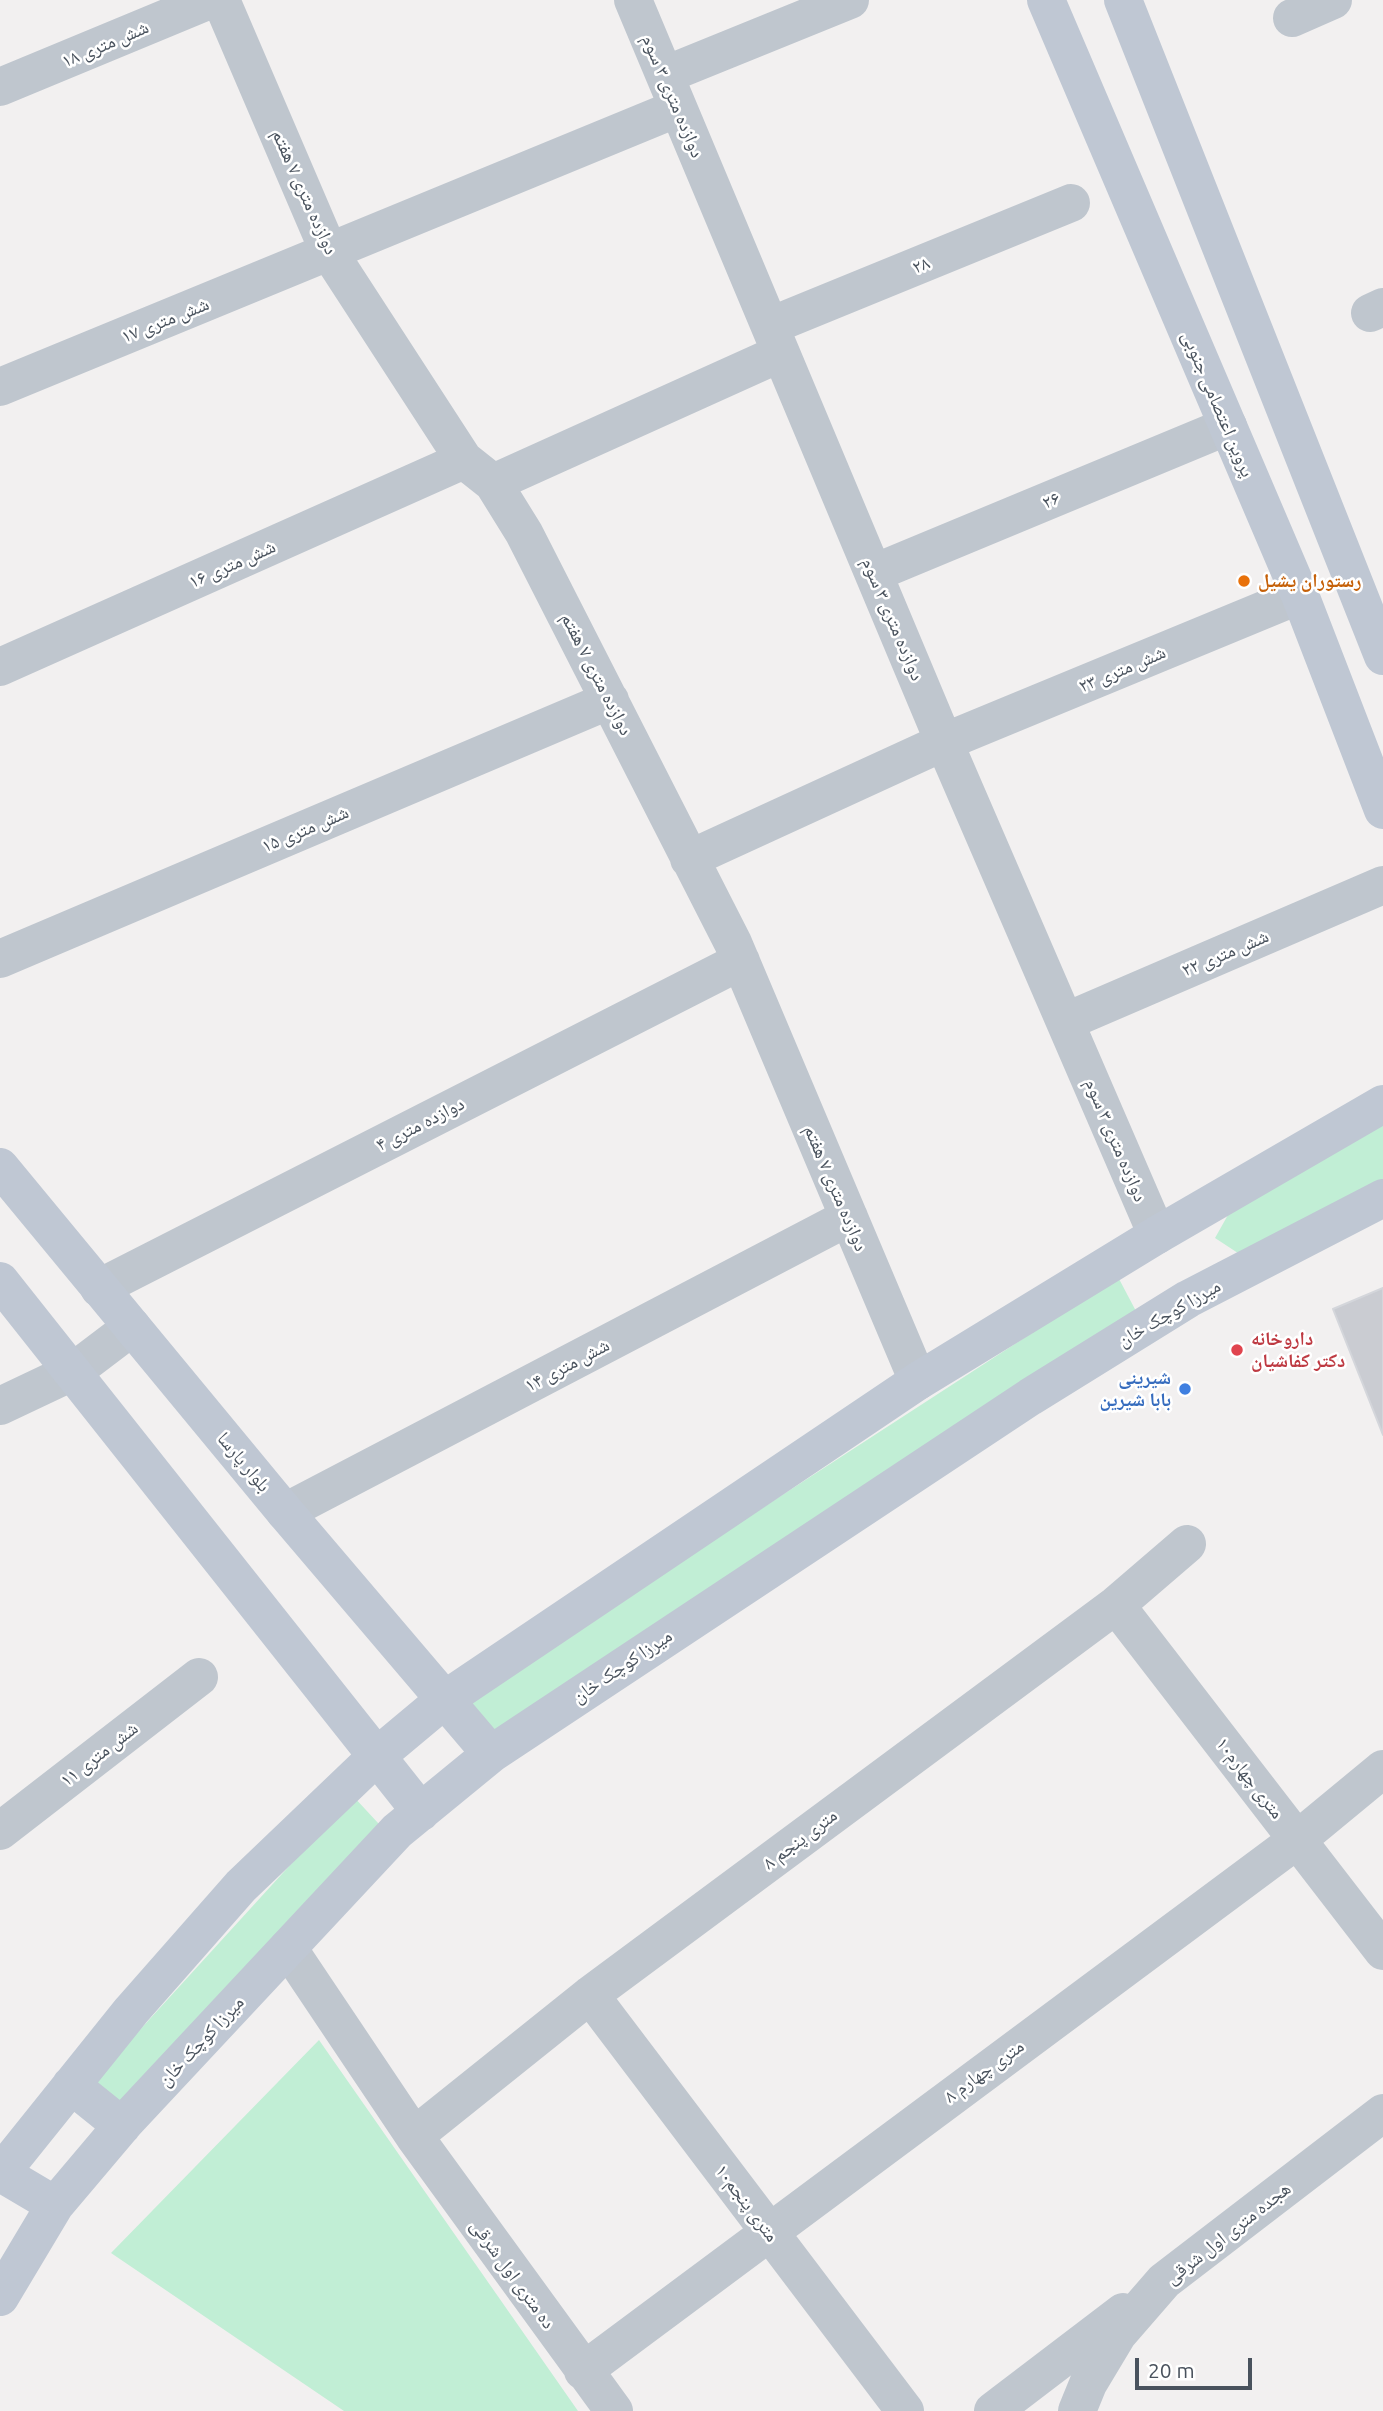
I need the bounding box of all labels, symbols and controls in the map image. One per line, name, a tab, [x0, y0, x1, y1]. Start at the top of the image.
street label: شش متری ۱۸	[58, 15, 152, 73]
street label: دوازده متری ۳ سوم	[637, 31, 709, 161]
street label: دوازده متری ۷ هفتم	[267, 126, 343, 258]
street label: ۲۸	[909, 251, 933, 279]
street label: شش متری ۱۷	[118, 292, 212, 348]
street label: پروین اعتصامی جنوبی	[1177, 328, 1259, 480]
street label: ۲۶	[1039, 486, 1063, 514]
street label: شش متری ۱۶	[185, 535, 279, 593]
street label: دوازده متری ۳ سوم	[857, 554, 929, 684]
place label: رستوران یشیل	[1258, 570, 1361, 592]
marker: رستوران یشیل	[1236, 573, 1252, 589]
street label: دوازده متری ۷ هفتم	[556, 609, 638, 739]
street label: شش متری ۲۳	[1075, 640, 1169, 698]
street label: شش متری ۱۵	[258, 800, 352, 858]
street label: شش متری ۲۲	[1178, 924, 1272, 982]
street label: دوازده متری ۳ سوم	[1080, 1075, 1152, 1205]
street label: دوازده متری ۴	[372, 1092, 468, 1156]
street label: دوازده متری ۷ هفتم	[799, 1122, 873, 1254]
street label: میرزا کوچک خان	[1113, 1274, 1225, 1352]
place label: داروخانه دکتر کفاشیان	[1251, 1328, 1345, 1372]
street label: شش متری ۱۴	[521, 1333, 613, 1397]
marker: داروخانه دکتر کفاشیان	[1229, 1342, 1245, 1358]
place label: شیرینی بابا شیرین	[1100, 1367, 1171, 1411]
marker: شیرینی بابا شیرین	[1177, 1381, 1193, 1397]
street label: بلوار پارسا	[212, 1427, 276, 1497]
street label: میرزا کوچک خان	[568, 1624, 676, 1708]
street label: شش متری ۱۱	[56, 1717, 142, 1791]
street label: ۱۰متری چهارم	[1211, 1733, 1289, 1823]
street label: ۸ متری پنجم	[758, 1804, 842, 1874]
street label: میرزا کوچک خان	[153, 1991, 249, 2091]
street label: ۸ متری چهارم	[940, 2034, 1028, 2108]
street label: ۱۰متری پنجم	[710, 2160, 784, 2246]
street label: هجده متری اول شرقی	[1161, 2177, 1295, 2289]
street label: ده متری اول شرقی	[466, 2215, 560, 2333]
scale bar	[1138, 2344, 1255, 2388]
text: 20 m	[1148, 2358, 1195, 2382]

